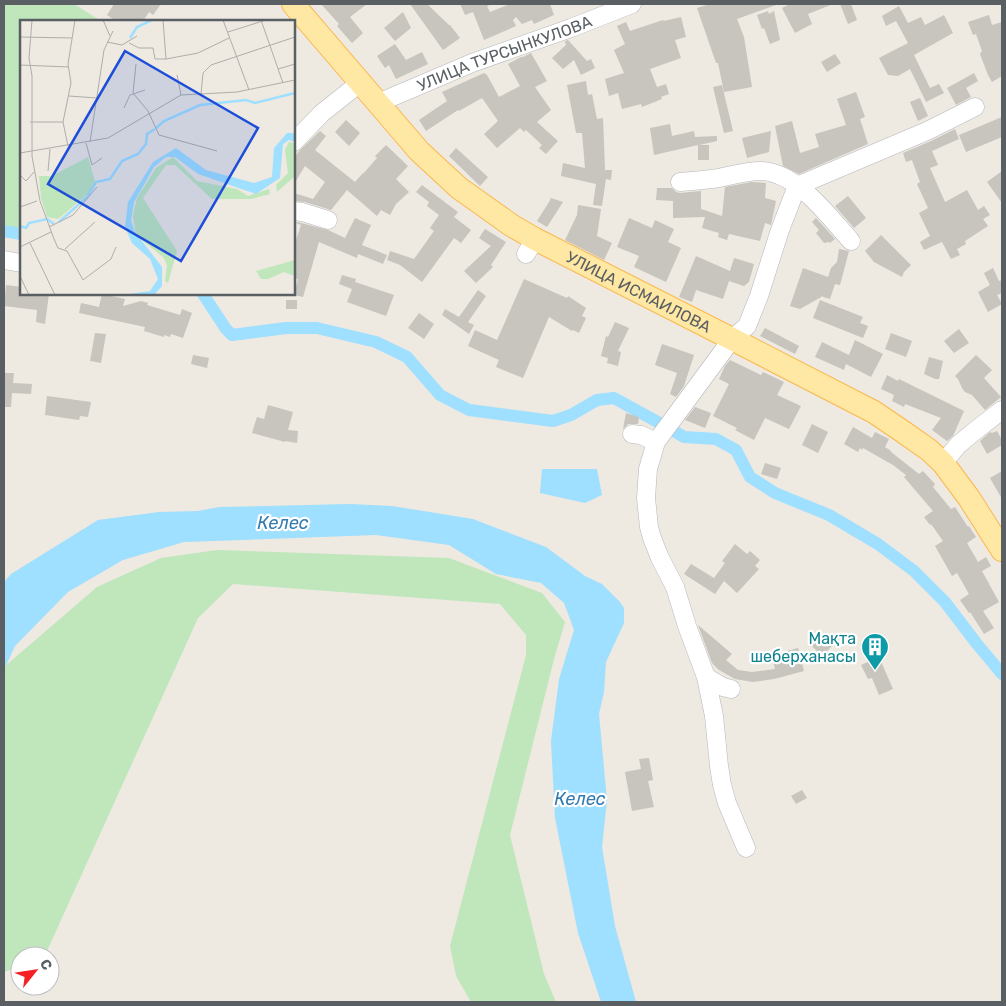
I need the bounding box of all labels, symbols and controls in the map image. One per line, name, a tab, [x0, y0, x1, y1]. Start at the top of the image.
street label: УЛИЦА ТУРСЫНКУЛОВА	[414, 12, 595, 95]
inset map	[20, 20, 295, 295]
street label: УЛИЦА ИСМАИЛОВА	[563, 247, 714, 337]
water label: Келес	[257, 512, 309, 534]
place label: Мақта шеберханасы	[750, 629, 856, 666]
building icon: Мақта шеберханасы	[860, 632, 890, 671]
water label: Келес	[554, 788, 606, 810]
north arrow	[10, 946, 60, 996]
text: С	[36, 956, 56, 973]

